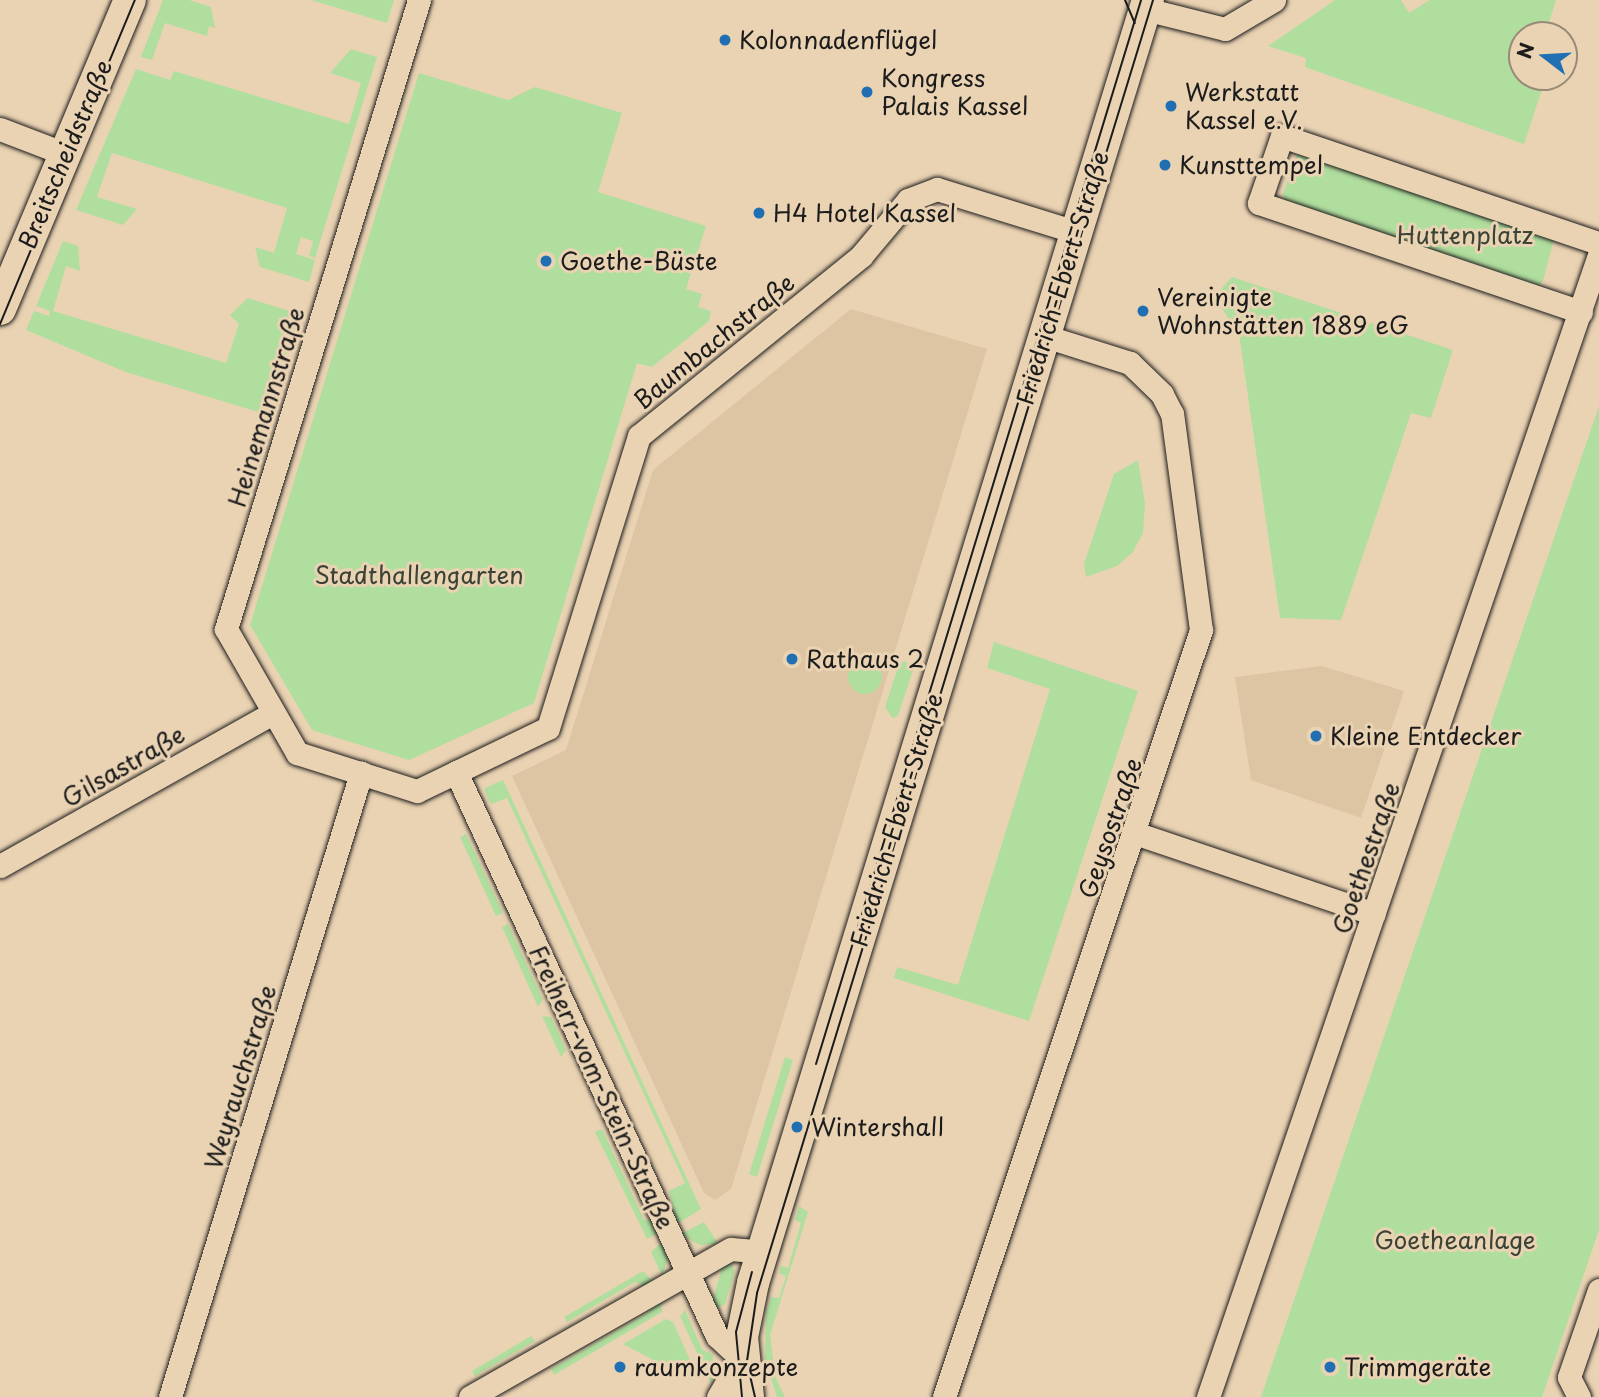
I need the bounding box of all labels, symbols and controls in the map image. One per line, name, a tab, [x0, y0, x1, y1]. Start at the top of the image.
north arrow	[1508, 21, 1578, 91]
place label: Kolonnadenflügel	[739, 26, 937, 54]
marker: Kolonnadenflügel	[717, 32, 733, 48]
text: N	[1509, 39, 1540, 62]
street label: Breitscheidstraße	[12, 55, 118, 253]
place label: Kongress Palais Kassel	[881, 64, 1028, 120]
place label: Werkstatt Kassel e.V.	[1185, 78, 1303, 134]
marker: Kongress Palais Kassel	[859, 84, 875, 100]
marker: Werkstatt Kassel e.V.	[1163, 98, 1179, 114]
street label: Friedrich-Ebert-Straße	[1010, 148, 1114, 408]
place label: Kunsttempel	[1179, 151, 1323, 179]
marker: Kunsttempel	[1157, 157, 1173, 173]
place label: H4 Hotel Kassel	[773, 199, 956, 227]
marker: H4 Hotel Kassel	[751, 205, 767, 221]
park label: Huttenplatz	[1397, 221, 1533, 249]
place label: Goethe-Büste	[560, 247, 717, 275]
marker: Goethe-Büste	[538, 253, 554, 269]
street label: Baumbachstraße	[628, 268, 800, 414]
place label: Vereinigte Wohnstätten 1889 eG	[1157, 283, 1407, 339]
marker: Vereinigte Wohnstätten 1889 eG	[1135, 303, 1151, 319]
street label: Heinemannstraße	[222, 304, 310, 510]
park label: Stadthallengarten	[314, 561, 524, 589]
place label: Rathaus 2	[806, 645, 924, 673]
marker: Rathaus 2	[784, 651, 800, 667]
street label: Friedrich-Ebert-Straße	[844, 690, 948, 950]
street label: Gilsastraße	[57, 719, 189, 813]
place label: Kleine Entdecker	[1330, 722, 1523, 750]
marker: Kleine Entdecker	[1308, 728, 1324, 744]
street label: Geysostraße	[1073, 754, 1147, 902]
street label: Goethestraße	[1327, 778, 1405, 938]
street label: Freiherr-vom-Stein-Straße	[523, 941, 681, 1233]
street label: Weyrauchstraße	[198, 982, 282, 1172]
place label: Wintershall	[811, 1113, 944, 1141]
marker: Wintershall	[789, 1119, 805, 1135]
park label: Goetheanlage	[1374, 1226, 1536, 1254]
place label: raumkonzepte	[634, 1353, 798, 1381]
place label: Trimmgeräte	[1344, 1353, 1491, 1381]
marker: raumkonzepte	[612, 1359, 628, 1375]
marker: Trimmgeräte	[1322, 1359, 1338, 1375]

